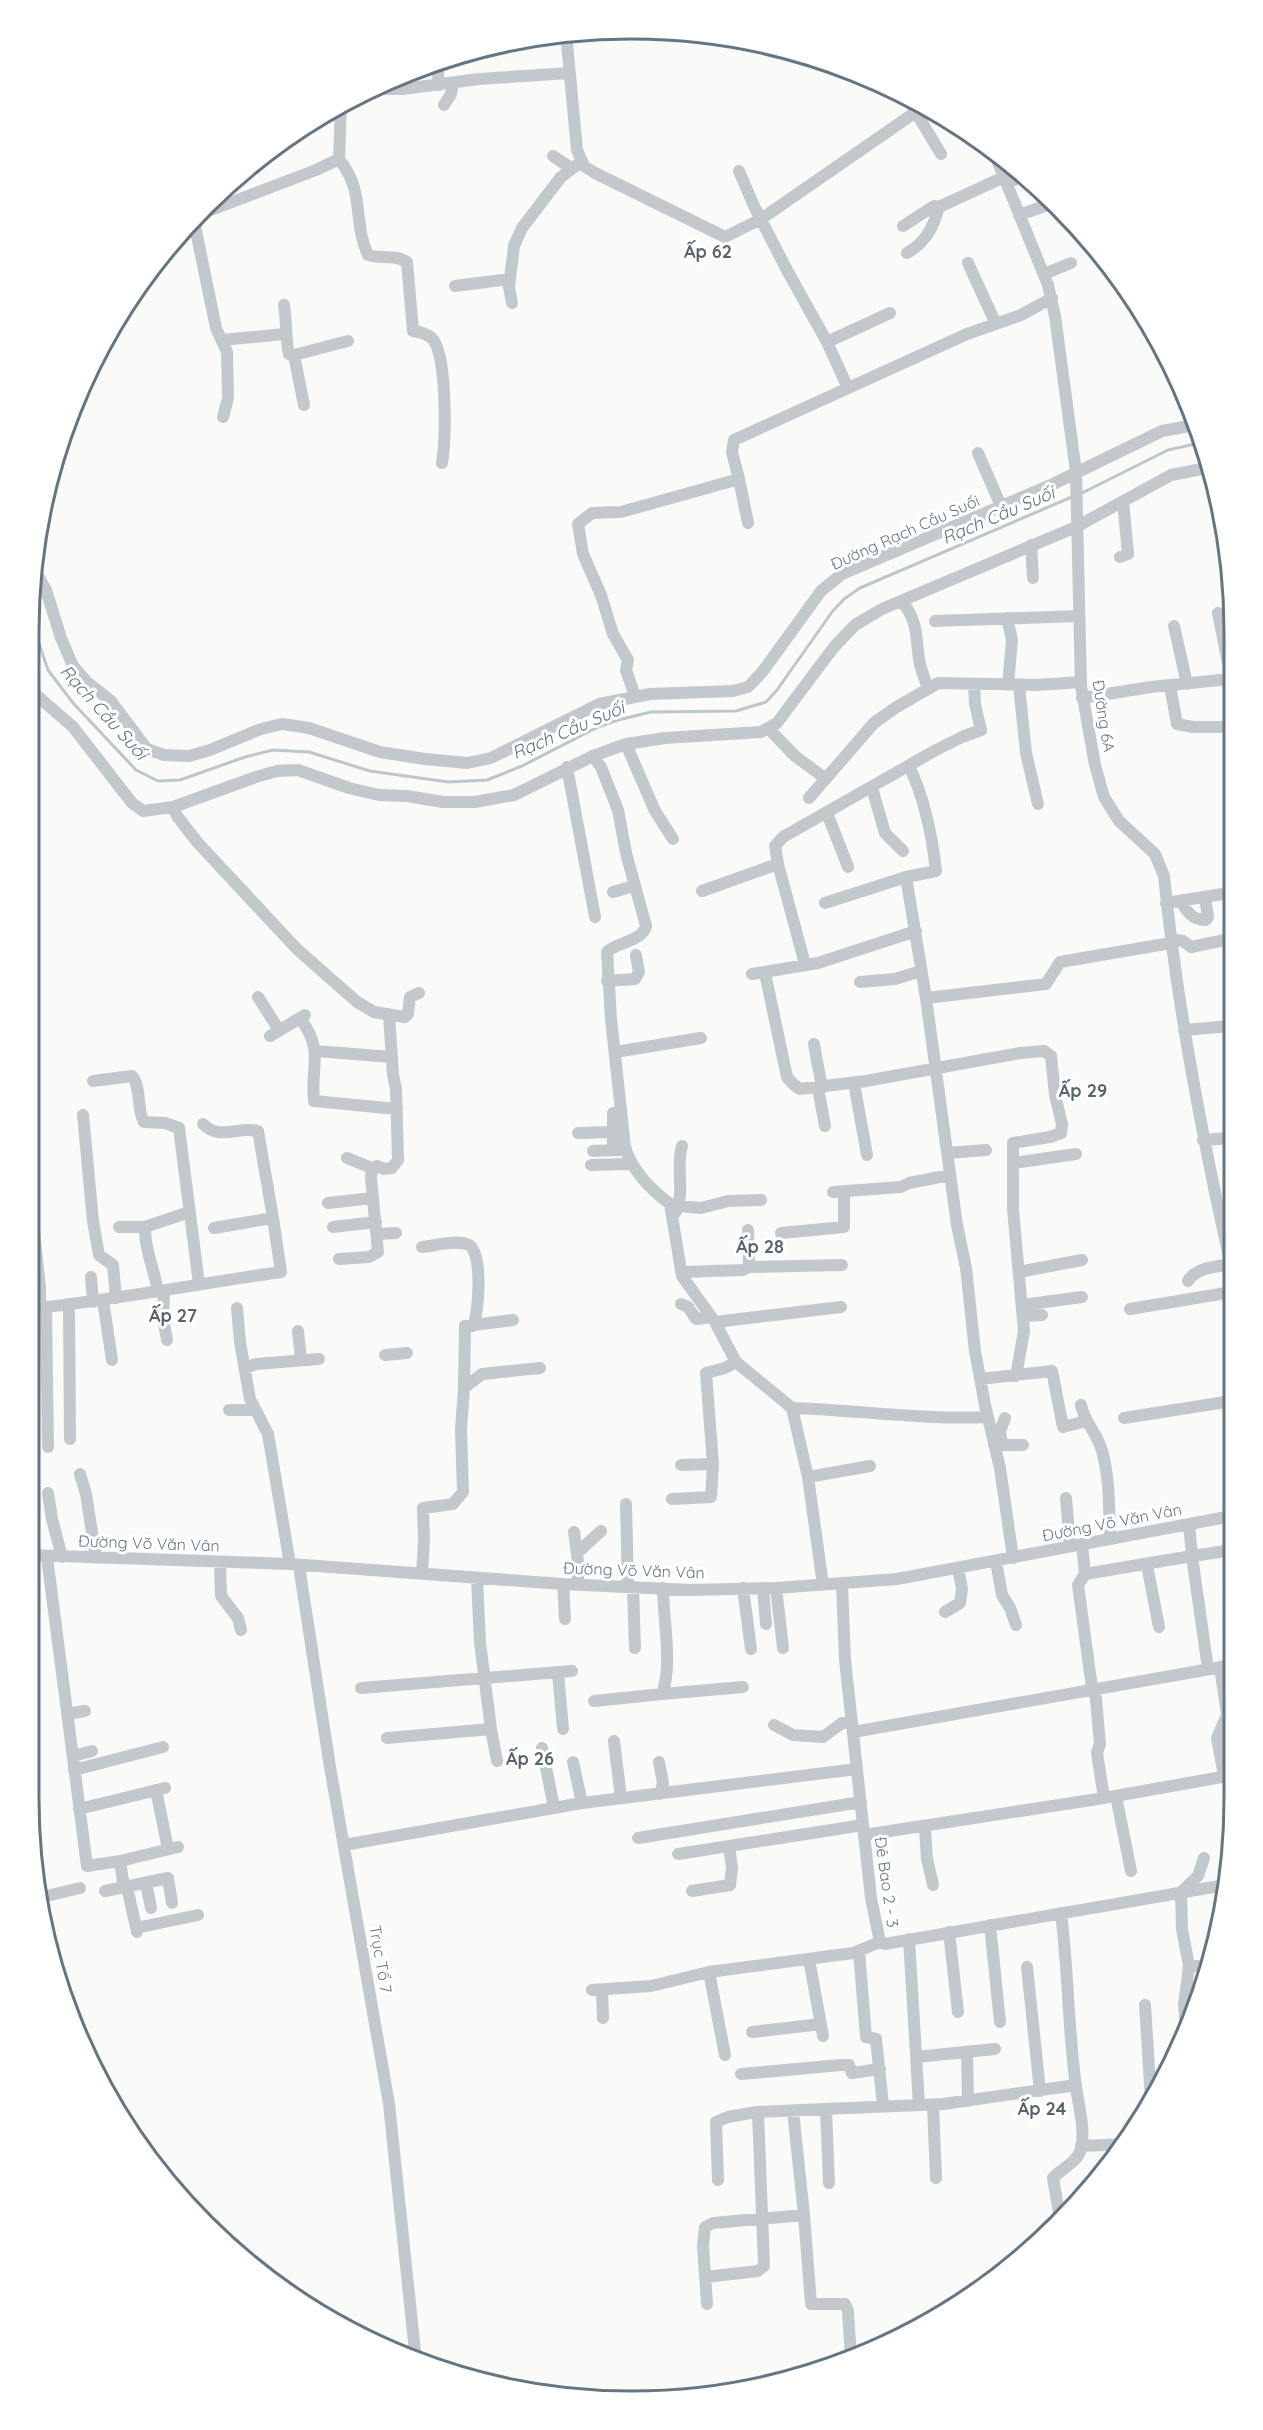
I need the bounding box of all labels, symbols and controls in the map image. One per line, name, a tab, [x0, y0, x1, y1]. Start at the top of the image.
district label: Ấp 62	[684, 239, 732, 263]
water label: Rạch Cầu Suối	[938, 480, 1060, 549]
street label: Đường Rạch Cầu Suối	[828, 490, 982, 574]
water label: Rạch Cầu Suối	[55, 660, 154, 766]
street label: Đường 6A	[1088, 678, 1120, 754]
water label: Rạch Cầu Suối	[508, 695, 630, 764]
district label: Ấp 29	[1059, 1078, 1107, 1102]
district label: Ấp 28	[736, 1234, 784, 1258]
district label: Ấp 27	[149, 1303, 197, 1327]
street label: Đường Võ Văn Vân	[1041, 1499, 1183, 1545]
street label: Đường Võ Văn Vân	[78, 1531, 220, 1555]
street label: Đường Võ Văn Vân	[563, 1558, 705, 1582]
district label: Ấp 26	[506, 1746, 554, 1770]
street label: Đê Bao 2 - 3	[871, 1835, 903, 1929]
street label: Trục Tổ 7	[365, 1924, 397, 1994]
district label: Ấp 24	[1018, 2096, 1067, 2120]

